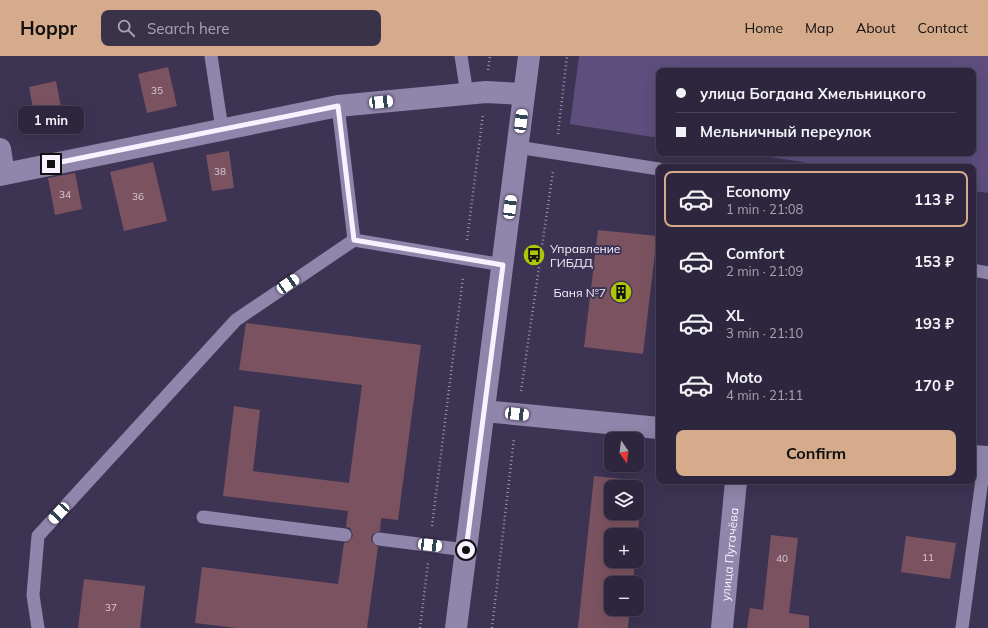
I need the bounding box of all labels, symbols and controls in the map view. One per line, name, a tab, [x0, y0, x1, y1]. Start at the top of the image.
search box	[101, 10, 381, 46]
text: Hoppr	[20, 16, 77, 40]
icon: search	[115, 17, 137, 39]
text: Search here	[147, 19, 229, 38]
text: Home	[744, 19, 783, 37]
text: Map	[805, 19, 834, 37]
text: About	[856, 19, 896, 37]
text: Contact	[918, 19, 968, 37]
house number: 35	[151, 84, 163, 97]
text: улица Богдана Хмельницкого	[700, 84, 926, 103]
car	[368, 95, 394, 109]
callout: 1 min	[18, 106, 84, 134]
car	[514, 108, 528, 134]
text: 1 min	[34, 112, 68, 128]
text: Мельничный переулок	[700, 122, 871, 141]
route end	[42, 155, 60, 173]
house number: 38	[214, 165, 226, 178]
icon: car	[678, 181, 714, 217]
text: Economy	[726, 182, 791, 201]
house number: 34	[59, 188, 71, 201]
house number: 36	[132, 190, 144, 203]
text: 113 ₽	[914, 190, 954, 209]
car	[503, 194, 517, 220]
text: 1 min · 21:08	[726, 201, 803, 217]
place label: Управление ГИБДД	[549, 241, 621, 270]
bus stop icon: Управление ГИБДД	[521, 242, 547, 268]
icon: car	[678, 243, 714, 279]
text: Comfort	[726, 244, 784, 263]
text: 153 ₽	[914, 252, 954, 271]
text: 2 min · 21:09	[726, 263, 803, 279]
car	[275, 272, 301, 296]
building icon: Баня №7	[608, 279, 634, 305]
place label: Баня №7	[553, 285, 606, 300]
icon: car	[678, 305, 714, 341]
text: XL	[726, 306, 744, 325]
text: 193 ₽	[914, 314, 954, 333]
text: 3 min · 21:10	[726, 325, 803, 341]
icon: car	[678, 367, 714, 403]
text: Moto	[726, 368, 762, 387]
text: 170 ₽	[914, 376, 954, 395]
text: 4 min · 21:11	[726, 387, 803, 403]
car	[504, 407, 530, 421]
button: Confirm	[676, 430, 956, 476]
north arrow	[604, 432, 644, 472]
map controls	[604, 432, 644, 616]
button: layers	[604, 480, 644, 520]
car	[46, 500, 72, 526]
street label: улица Пугачёва	[717, 507, 741, 602]
button: +	[604, 528, 644, 568]
car	[417, 538, 443, 552]
route start	[457, 541, 475, 559]
house number: 11	[922, 551, 934, 564]
house number: 40	[776, 552, 788, 565]
button: −	[604, 576, 644, 616]
house number: 37	[105, 601, 117, 614]

